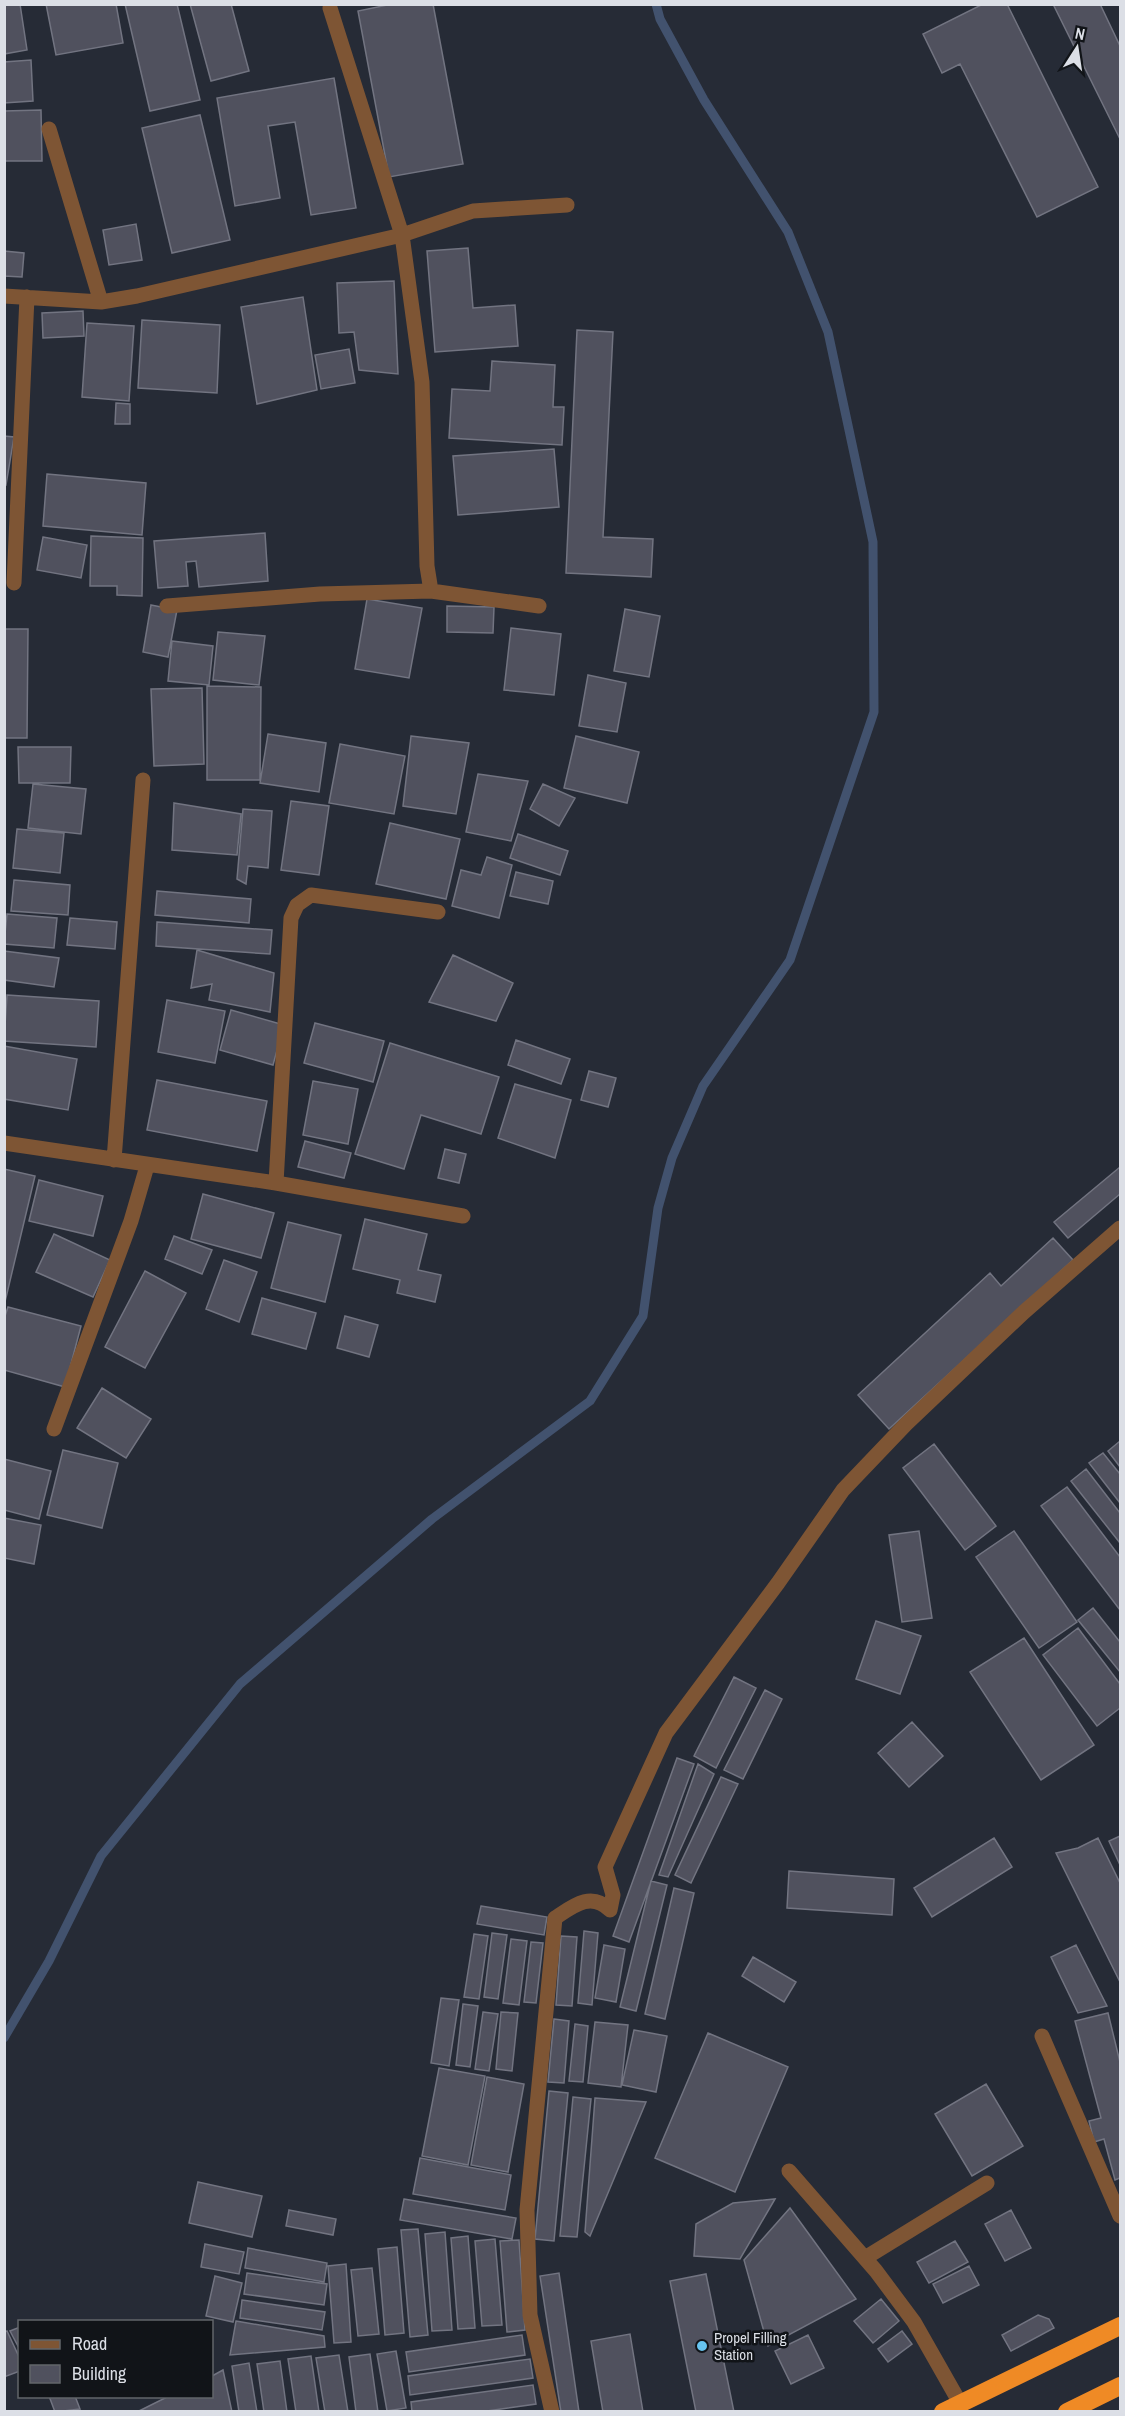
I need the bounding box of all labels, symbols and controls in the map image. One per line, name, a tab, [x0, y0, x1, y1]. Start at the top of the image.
north arrow	[1047, 18, 1107, 78]
text: N	[1073, 22, 1087, 45]
legend	[18, 2320, 213, 2398]
place label: Propel Filling Station	[714, 2327, 787, 2365]
text: Road	[72, 2331, 107, 2356]
marker: Propel Filling Station	[695, 2339, 709, 2353]
text: Building	[72, 2361, 127, 2386]

